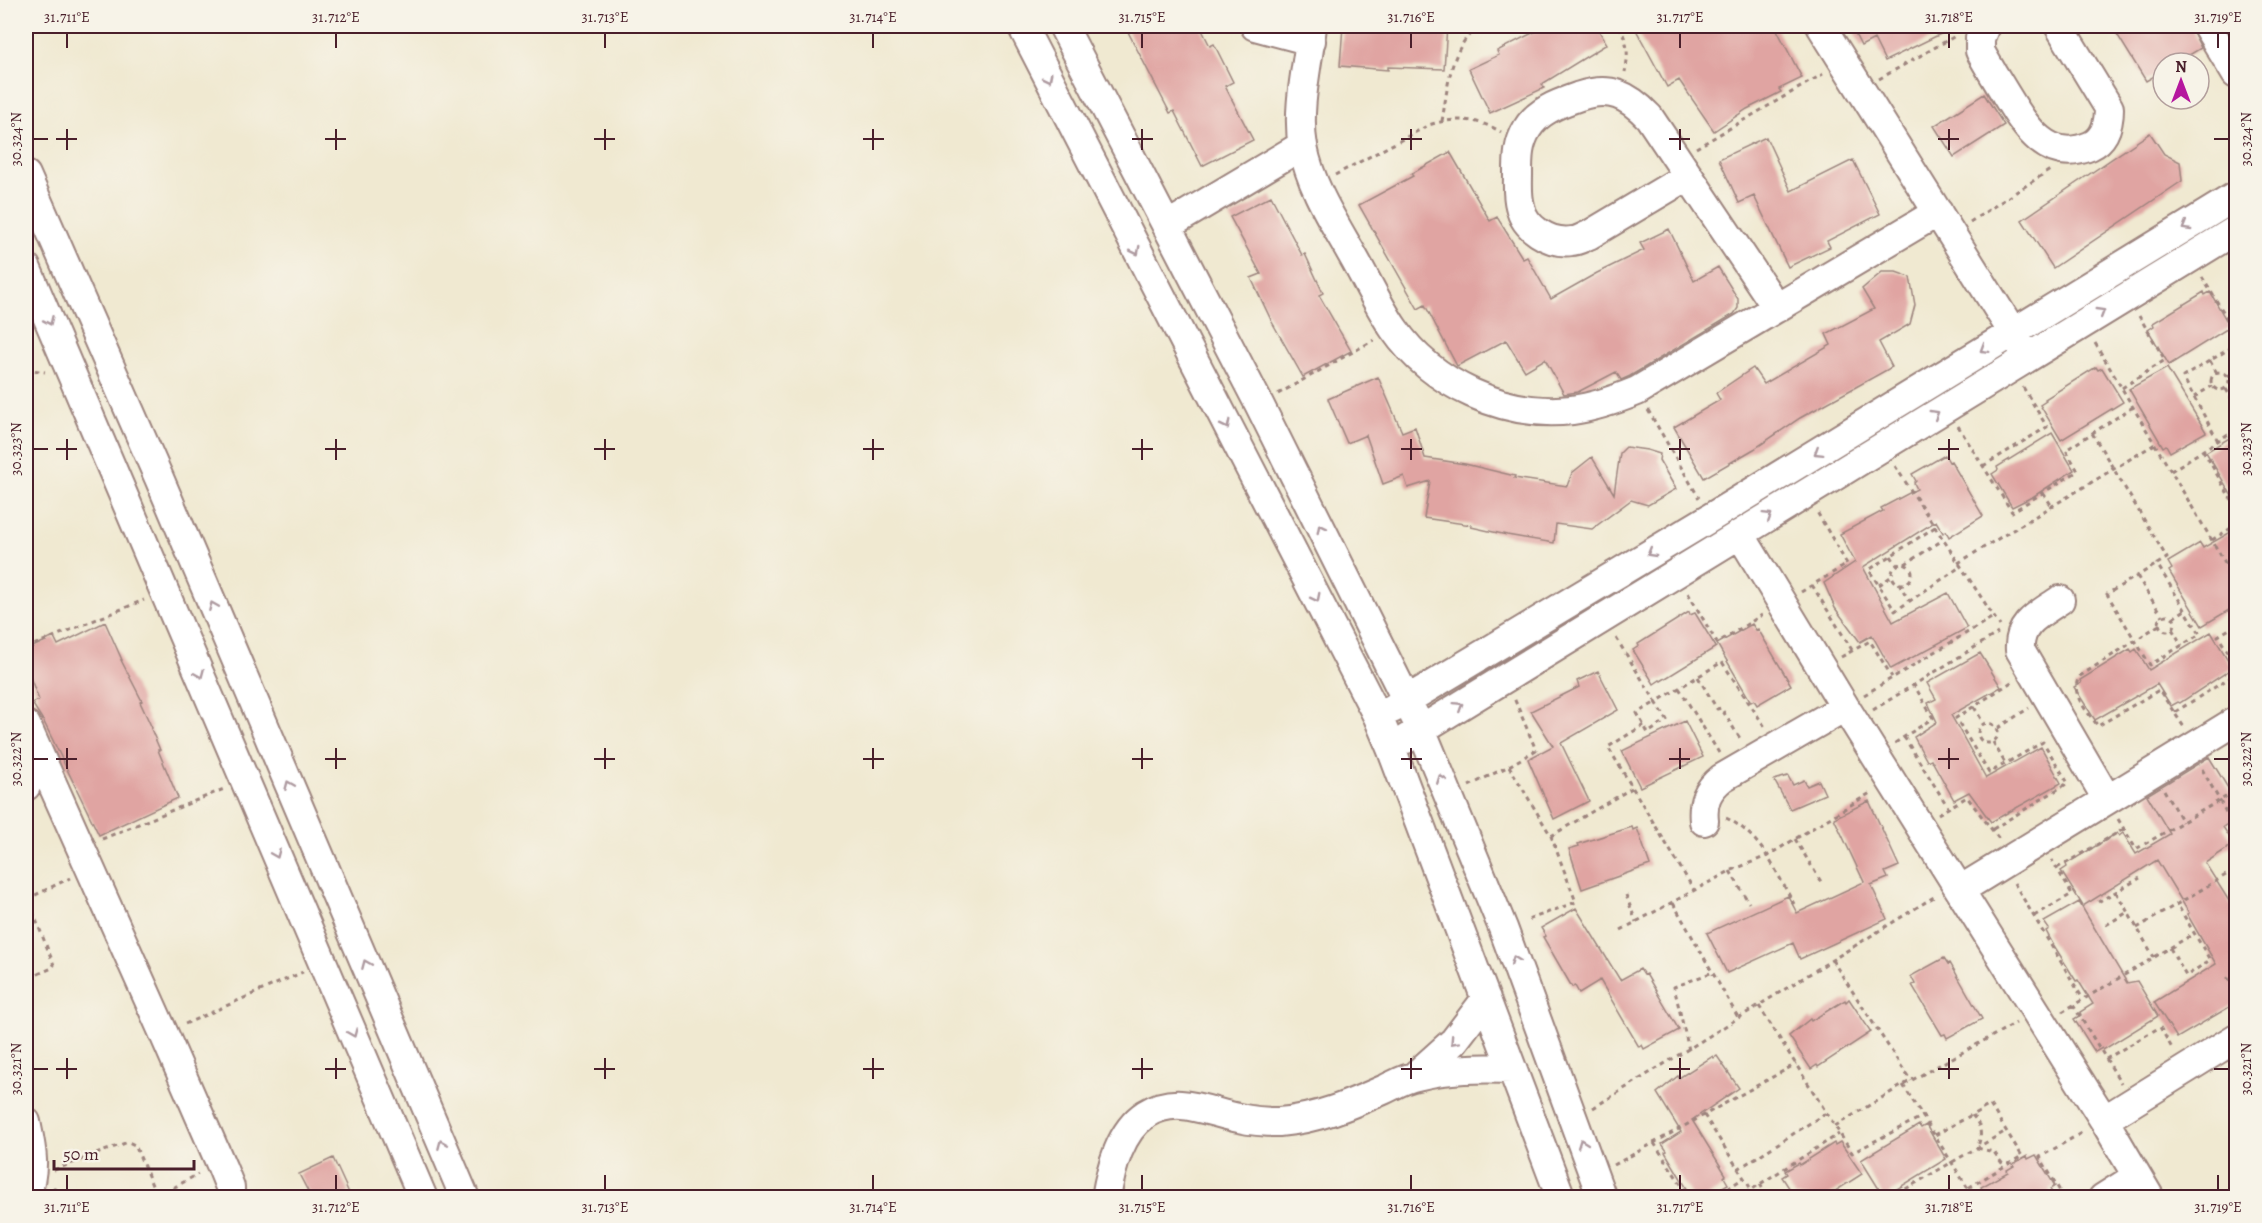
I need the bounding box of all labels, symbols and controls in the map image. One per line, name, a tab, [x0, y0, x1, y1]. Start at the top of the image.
text: 31.711°E	[44, 7, 90, 27]
text: 31.712°E	[312, 7, 360, 27]
text: 31.713°E	[581, 7, 629, 27]
text: 31.714°E	[849, 7, 897, 27]
text: 31.715°E	[1118, 7, 1166, 27]
text: 31.716°E	[1387, 7, 1435, 27]
text: 31.717°E	[1656, 7, 1704, 27]
text: 31.718°E	[1925, 7, 1973, 27]
text: 31.719°E	[2194, 7, 2242, 27]
north arrow	[2151, 51, 2211, 111]
text: N	[2175, 56, 2187, 78]
one-way arrow	[1041, 71, 1052, 82]
text: 30.324°N	[6, 112, 26, 166]
text: 30.324°N	[2236, 112, 2256, 166]
one-way arrow	[2182, 219, 2192, 231]
one-way arrow	[1129, 245, 1141, 256]
one-way arrow	[2095, 308, 2105, 320]
one-way arrow	[42, 315, 54, 326]
one-way arrow	[1980, 342, 1990, 354]
one-way arrow	[1929, 410, 1939, 422]
one-way arrow	[1219, 418, 1230, 429]
text: 30.323°N	[6, 422, 26, 476]
text: 30.323°N	[2236, 422, 2256, 476]
one-way arrow	[1814, 444, 1824, 456]
one-way arrow	[1762, 512, 1772, 524]
one-way arrow	[1316, 523, 1328, 534]
one-way arrow	[1647, 546, 1657, 558]
one-way arrow	[1309, 591, 1320, 602]
one-way arrow	[208, 601, 220, 612]
one-way arrow	[193, 668, 205, 679]
one-way arrow	[1453, 701, 1463, 713]
text: 30.322°N	[6, 731, 26, 786]
text: 30.322°N	[2236, 731, 2256, 786]
one-way arrow	[1436, 774, 1448, 785]
one-way arrow	[284, 780, 296, 791]
one-way arrow	[269, 847, 281, 858]
one-way arrow	[1509, 955, 1522, 966]
one-way arrow	[361, 960, 373, 971]
one-way arrow	[346, 1026, 358, 1037]
one-way arrow	[1450, 1034, 1461, 1044]
text: 30.321°N	[6, 1042, 26, 1095]
text: 30.321°N	[2236, 1042, 2256, 1095]
scale bar	[54, 1133, 194, 1171]
one-way arrow	[1577, 1138, 1589, 1149]
one-way arrow	[438, 1139, 450, 1150]
text: 50 m	[63, 1142, 99, 1166]
text: 31.711°E	[44, 1197, 90, 1217]
text: 31.712°E	[312, 1197, 360, 1217]
text: 31.713°E	[581, 1197, 629, 1217]
text: 31.714°E	[849, 1197, 897, 1217]
text: 31.715°E	[1118, 1197, 1166, 1217]
text: 31.716°E	[1387, 1197, 1435, 1217]
text: 31.717°E	[1656, 1197, 1704, 1217]
text: 31.718°E	[1925, 1197, 1973, 1217]
text: 31.719°E	[2194, 1197, 2242, 1217]

